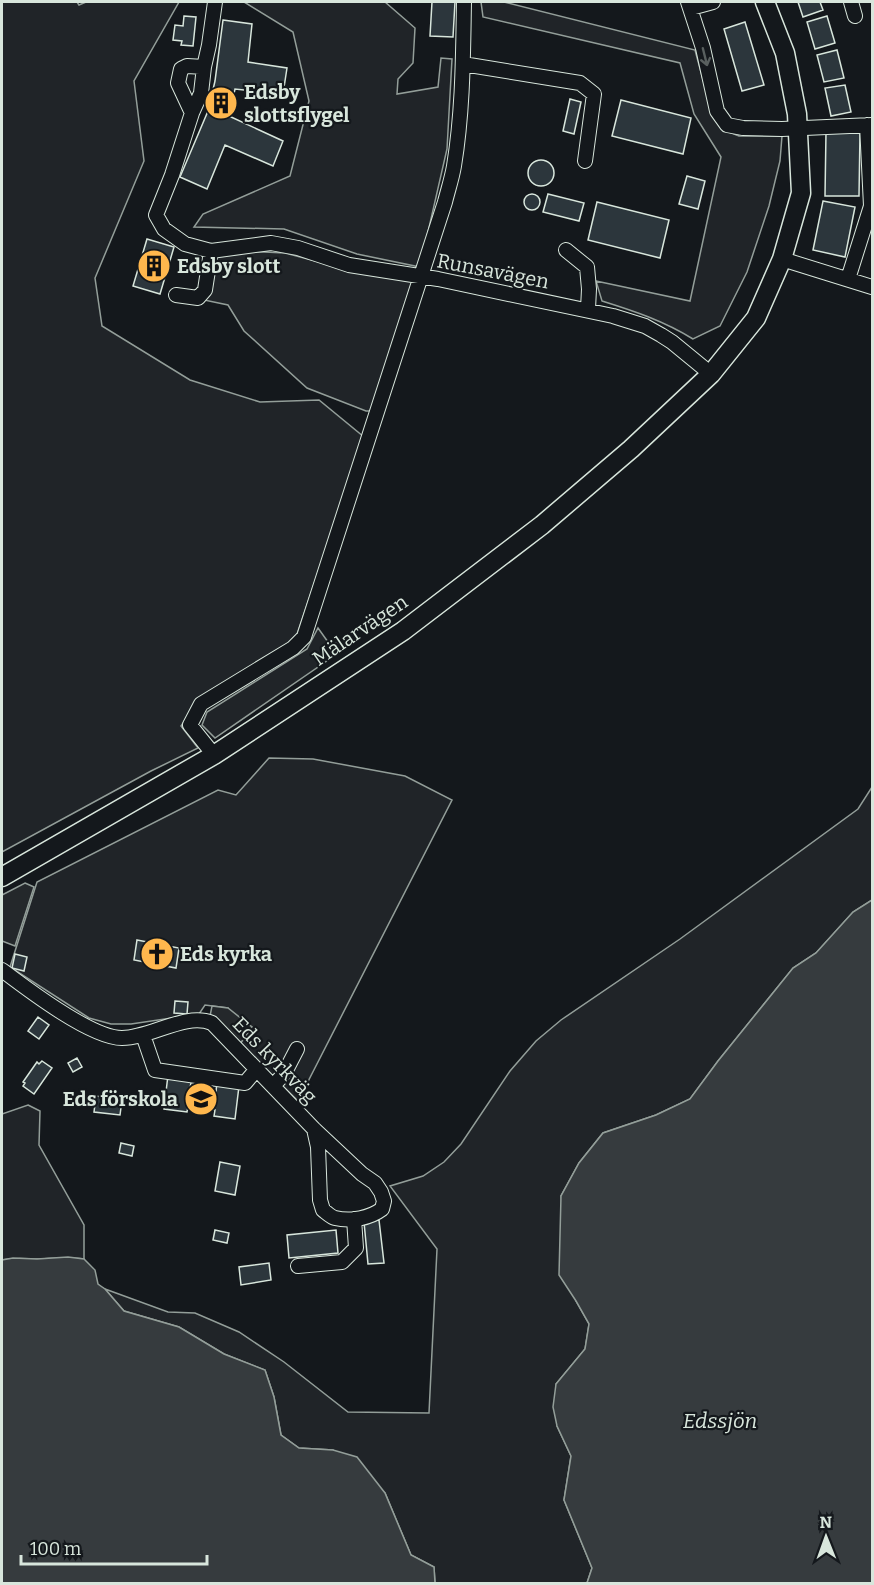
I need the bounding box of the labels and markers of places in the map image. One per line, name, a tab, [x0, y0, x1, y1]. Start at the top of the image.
place label: Edsby slottsflygel	[244, 80, 350, 127]
building icon: Edsby slottsflygel	[203, 85, 239, 121]
building icon: Edsby slott	[136, 248, 172, 284]
place label: Edsby slott	[177, 254, 281, 278]
church icon: Eds kyrka	[139, 936, 175, 972]
place label: Eds kyrka	[180, 942, 272, 966]
school or university icon: Eds förskola	[183, 1081, 219, 1117]
place label: Eds förskola	[63, 1087, 178, 1111]

